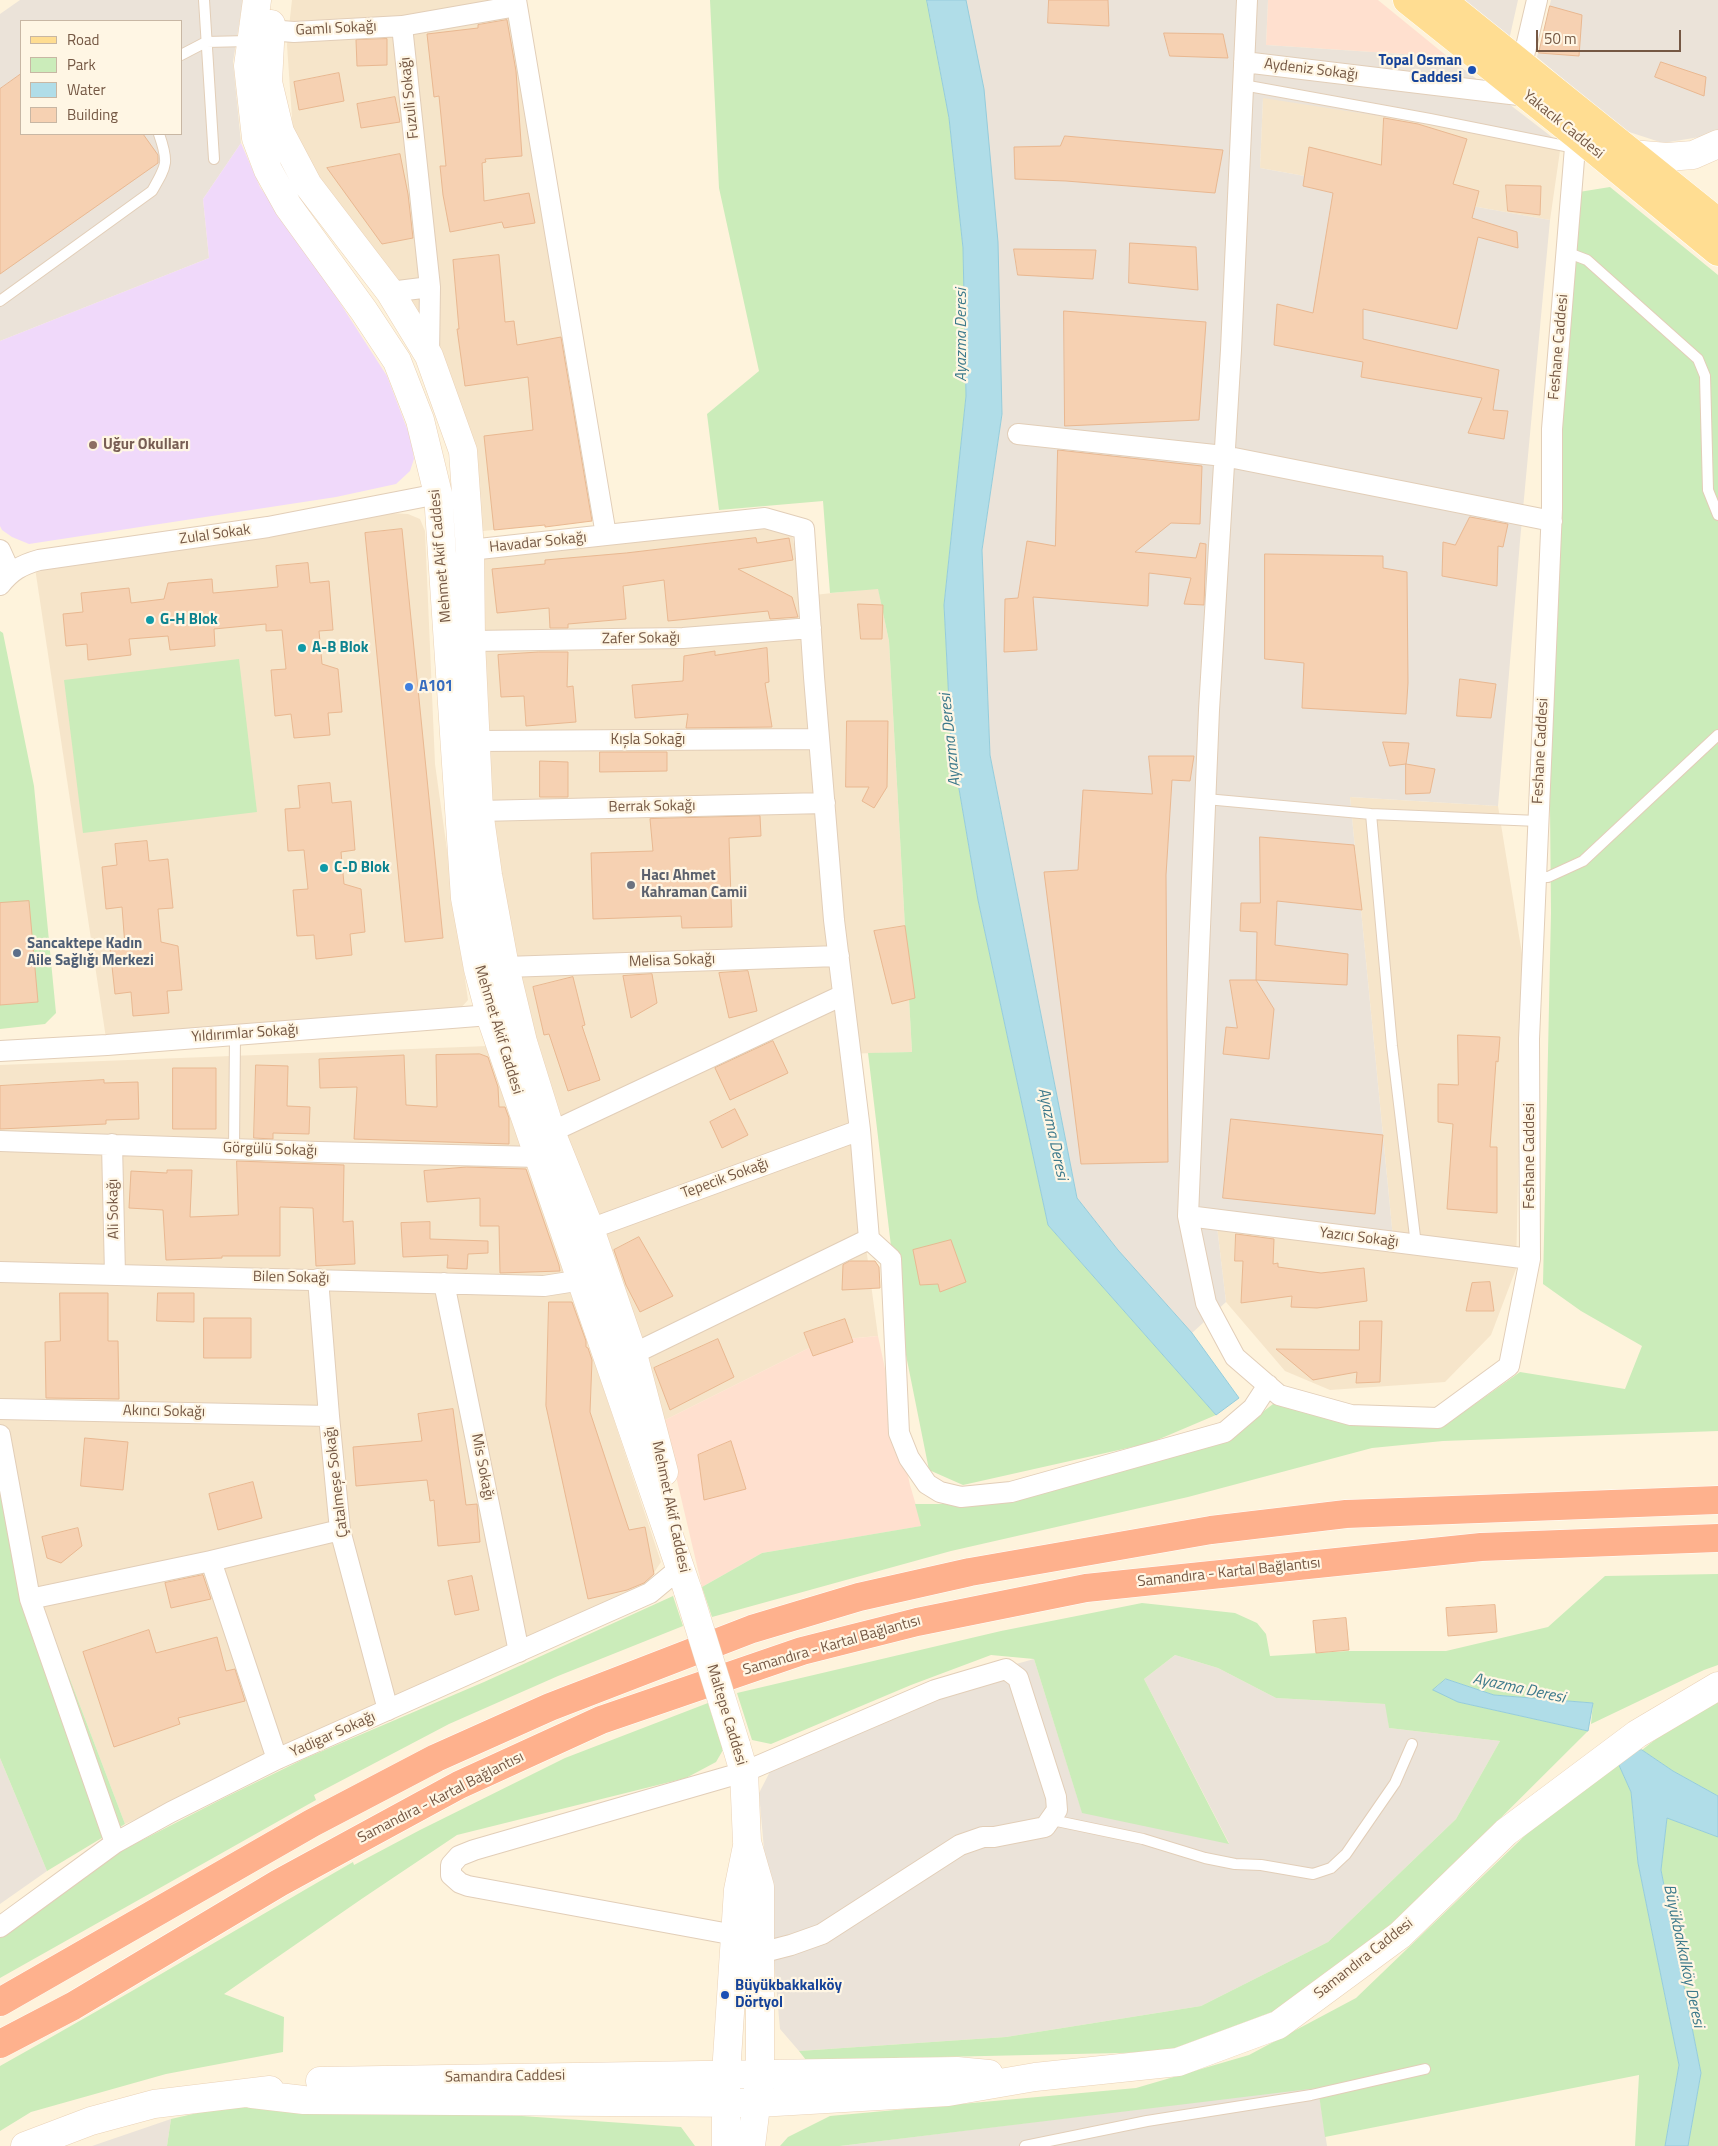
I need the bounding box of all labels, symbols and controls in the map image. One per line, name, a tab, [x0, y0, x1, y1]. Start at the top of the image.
street label: Gamlı Sokağı	[295, 18, 377, 40]
legend	[20, 20, 182, 135]
scale bar	[1538, 20, 1683, 52]
text: 50 m	[1544, 27, 1577, 50]
text: Road	[67, 28, 99, 51]
place label: Topal Osman Caddesi	[1379, 52, 1462, 87]
text: Park	[67, 53, 96, 76]
street label: Aydeniz Sokağı	[1263, 55, 1359, 85]
street label: Fuzuli Sokağı	[397, 56, 423, 140]
marker: Topal Osman Caddesi	[1466, 64, 1478, 76]
text: Water	[67, 78, 106, 101]
street label: Yakacık Caddesi	[1519, 87, 1607, 163]
text: Building	[67, 103, 118, 126]
water label: Ayazma Deresi	[952, 288, 972, 382]
street label: Feshane Caddesi	[1545, 293, 1573, 401]
place label: Uğur Okulları	[103, 436, 189, 454]
marker: Uğur Okulları	[87, 439, 99, 451]
street label: Mehmet Akif Caddesi	[426, 489, 456, 623]
street label: Zulal Sokak	[178, 521, 252, 549]
street label: Havadar Sokağı	[488, 529, 588, 557]
place label: G-H Blok	[160, 611, 218, 629]
marker: G-H Blok	[144, 614, 156, 626]
street label: Zafer Sokağı	[602, 629, 680, 649]
place label: A-B Blok	[312, 639, 368, 657]
marker: A-B Blok	[296, 642, 308, 654]
place label: A101	[419, 678, 453, 696]
marker: A101	[403, 681, 415, 693]
water label: Ayazma Deresi	[937, 692, 965, 788]
street label: Feshane Caddesi	[1529, 698, 1553, 804]
street label: Kışla Sokağı	[611, 731, 685, 749]
street label: Berrak Sokağı	[608, 797, 696, 817]
place label: C-D Blok	[334, 859, 390, 877]
marker: C-D Blok	[318, 862, 330, 874]
place label: Hacı Ahmet Kahraman Camii	[641, 867, 747, 902]
marker: Hacı Ahmet Kahraman Camii	[625, 879, 637, 891]
place label: Sancaktepe Kadın Aile Sağlığı Merkezi	[27, 935, 154, 970]
marker: Sancaktepe Kadın Aile Sağlığı Merkezi	[11, 947, 23, 959]
street label: Melisa Sokağı	[629, 950, 715, 972]
street label: Mehmet Akif Caddesi	[470, 963, 526, 1097]
street label: Yıldırımlar Sokağı	[191, 1021, 299, 1047]
water label: Ayazma Deresi	[1033, 1086, 1071, 1182]
street label: Feshane Caddesi	[1521, 1103, 1539, 1209]
street label: Görgülü Sokağı	[223, 1139, 317, 1161]
street label: Tepecik Sokağı	[679, 1155, 771, 1203]
street label: Ali Sokağı	[104, 1179, 124, 1239]
street label: Yazıcı Sokağı	[1318, 1224, 1400, 1252]
street label: Bilen Sokağı	[253, 1268, 329, 1288]
street label: Akıncı Sokağı	[123, 1402, 205, 1422]
street label: Çatalmeşe Sokağı	[321, 1426, 353, 1538]
street label: Mis Sokağı	[467, 1432, 497, 1502]
street label: Mehmet Akif Caddesi	[647, 1440, 693, 1574]
street label: Samandıra - Kartal Bağlantısı	[1137, 1554, 1321, 1592]
street label: Samandıra - Kartal Bağlantısı	[741, 1612, 923, 1680]
street label: Maltepe Caddesi	[702, 1662, 750, 1768]
water label: Ayazma Deresi	[1471, 1670, 1567, 1708]
street label: Yadigar Sokağı	[288, 1708, 378, 1762]
street label: Samandıra - Kartal Bağlantısı	[355, 1748, 527, 1848]
water label: Büyükbakkalköy Deresi	[1658, 1883, 1708, 2029]
street label: Samandıra Caddesi	[1311, 1915, 1417, 2003]
place label: Büyükbakkalköy Dörtyol	[735, 1977, 842, 2012]
marker: Büyükbakkalköy Dörtyol	[719, 1989, 731, 2001]
street label: Samandıra Caddesi	[445, 2067, 565, 2087]

